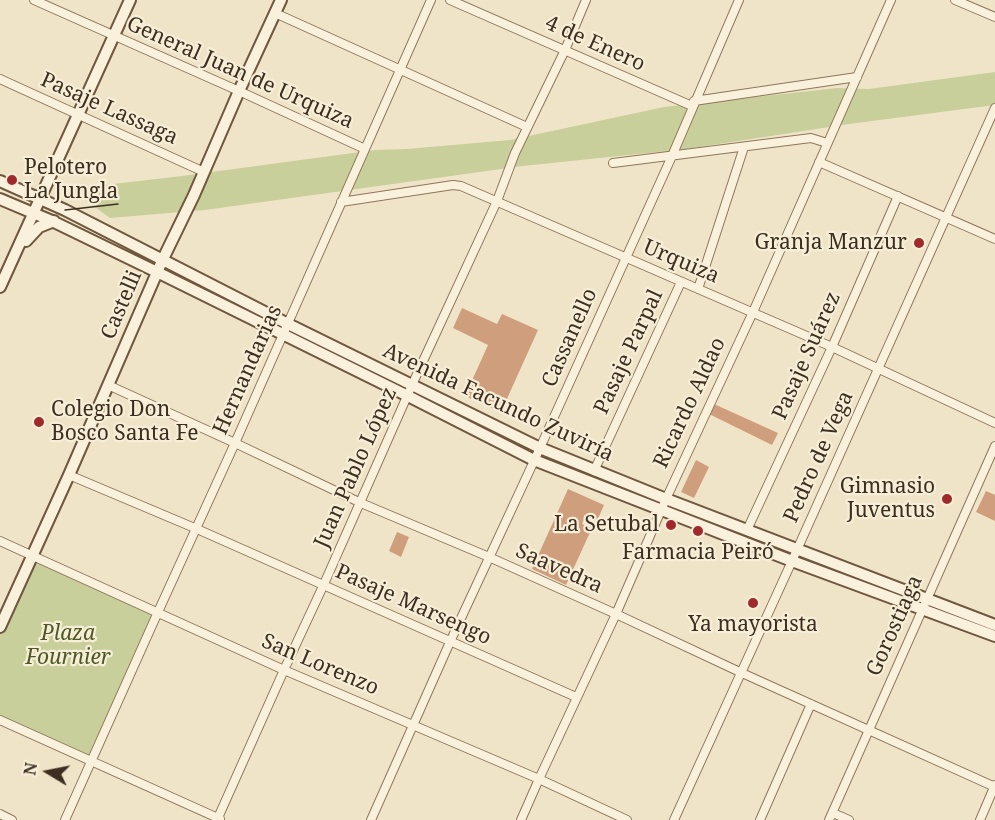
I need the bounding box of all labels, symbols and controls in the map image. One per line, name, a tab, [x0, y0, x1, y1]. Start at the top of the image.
street label: General Juan de Urquiza	[123, 11, 357, 135]
street label: 4 de Enero	[541, 11, 649, 77]
street label: Pasaje Lassaga	[36, 67, 182, 151]
place label: Pelotero La Jungla	[24, 155, 118, 205]
marker: Pelotero La Jungla	[5, 173, 19, 187]
place label: Granja Manzur	[755, 230, 907, 256]
street label: Urquiza	[639, 235, 723, 289]
marker: Granja Manzur	[912, 236, 926, 250]
street label: Castelli	[96, 267, 148, 343]
street label: Cassanello	[537, 285, 603, 391]
street label: Pasaje Parpal	[589, 286, 669, 418]
street label: Pasaje Suárez	[768, 288, 846, 424]
street label: Hernandarias	[208, 301, 288, 439]
street label: Ricardo Aldao	[649, 334, 731, 472]
street label: Avenida Facundo Zuviría	[379, 338, 617, 468]
street label: Juan Pablo López	[309, 384, 403, 552]
street label: Pedro de Vega	[779, 387, 859, 527]
place label: Colegio Don Bosco Santa Fe	[51, 397, 198, 447]
marker: Colegio Don Bosco Santa Fe	[32, 415, 46, 429]
place label: Gimnasio Juventus	[840, 474, 935, 524]
marker: Gimnasio Juventus	[940, 492, 954, 506]
place label: La Setubal	[554, 512, 659, 538]
marker: La Setubal	[664, 518, 678, 532]
marker: Farmacia Peiró	[691, 524, 705, 538]
street label: Saavedra	[512, 539, 606, 599]
place label: Farmacia Peiró	[622, 540, 774, 566]
street label: Pasaje Marsengo	[331, 559, 495, 651]
street label: Gorostiaga	[862, 572, 928, 680]
marker: Ya mayorista	[746, 596, 760, 610]
place label: Ya mayorista	[688, 612, 818, 638]
park label: Plaza Fournier	[25, 621, 111, 671]
street label: San Lorenzo	[258, 629, 382, 701]
north arrow	[18, 742, 78, 802]
text: N	[18, 761, 42, 777]

